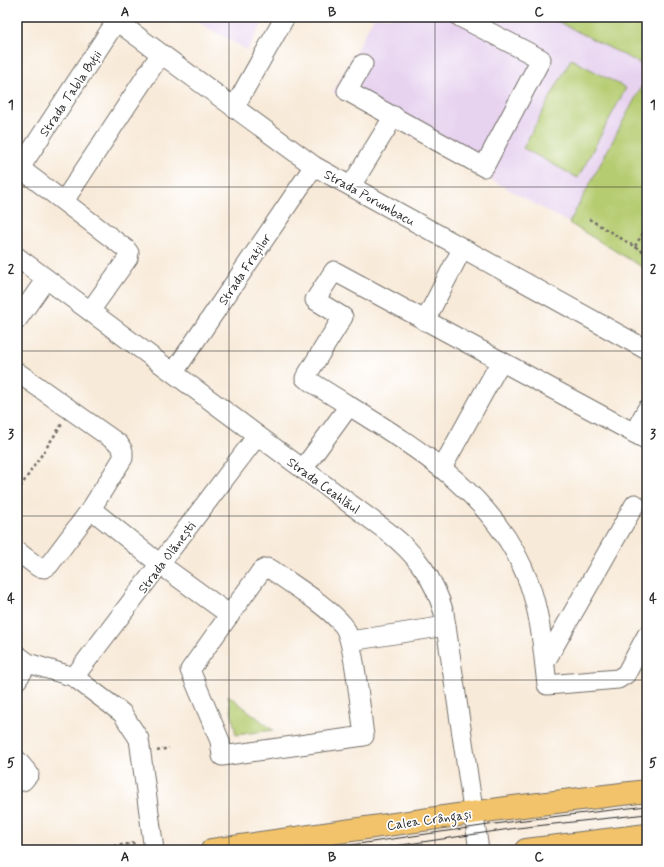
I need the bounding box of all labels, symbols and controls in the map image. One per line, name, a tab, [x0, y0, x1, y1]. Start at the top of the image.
text: A	[121, 4, 129, 21]
text: B	[328, 4, 337, 21]
text: C	[534, 4, 544, 21]
street label: Strada Tabla Buții	[36, 47, 106, 140]
text: 1	[8, 97, 14, 114]
text: 1	[650, 97, 656, 114]
street label: Strada Porumbacu	[321, 166, 418, 230]
street label: Strada Fraților	[215, 230, 276, 309]
text: 2	[8, 261, 15, 278]
text: 2	[650, 261, 657, 278]
text: 3	[8, 426, 14, 443]
text: 3	[650, 426, 656, 443]
street label: Strada Ceahlăul	[283, 454, 363, 518]
street label: Strada Olănești	[135, 519, 200, 597]
text: 4	[7, 591, 15, 608]
text: 4	[649, 591, 657, 608]
text: 5	[7, 755, 15, 772]
text: 5	[649, 755, 657, 772]
street label: Calea Crângași	[386, 806, 473, 837]
text: A	[121, 849, 129, 866]
text: B	[328, 849, 337, 866]
text: C	[534, 849, 544, 866]

